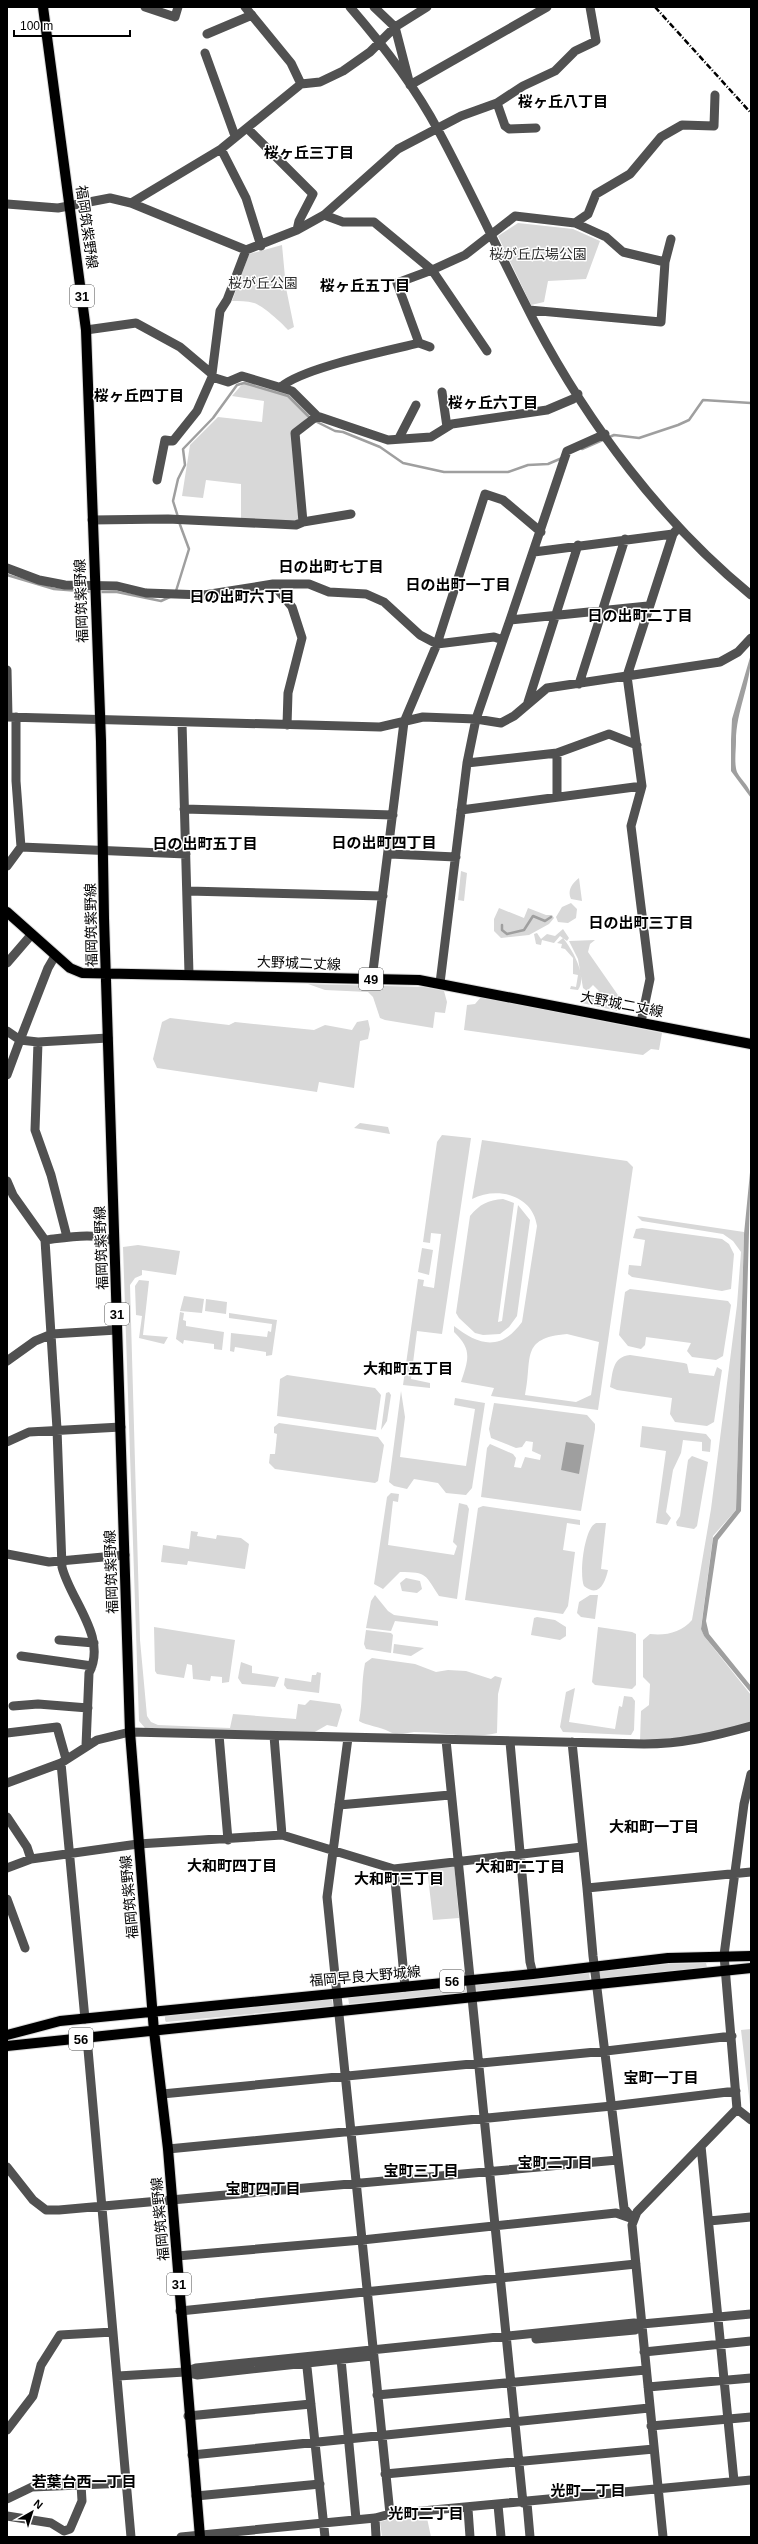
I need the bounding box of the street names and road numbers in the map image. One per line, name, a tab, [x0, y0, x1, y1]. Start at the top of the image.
street label: 福岡筑紫野線	[73, 184, 101, 270]
road number: 31	[70, 285, 94, 307]
street label: 福岡筑紫野線	[72, 559, 90, 643]
street label: 福岡筑紫野線	[82, 883, 100, 967]
street label: 大野城二丈線	[257, 954, 341, 972]
road number: 49	[359, 968, 383, 990]
street label: 大野城二丈線	[579, 988, 665, 1020]
street label: 福岡筑紫野線	[92, 1206, 110, 1290]
road number: 31	[105, 1303, 129, 1325]
street label: 福岡筑紫野線	[102, 1530, 120, 1614]
street label: 福岡筑紫野線	[117, 1854, 141, 1940]
street label: 福岡早良大野城線	[309, 1963, 421, 1989]
road number: 56	[440, 1970, 464, 1992]
road number: 56	[69, 2028, 93, 2050]
street label: 福岡筑紫野線	[148, 2176, 172, 2262]
road number: 31	[167, 2273, 191, 2295]

